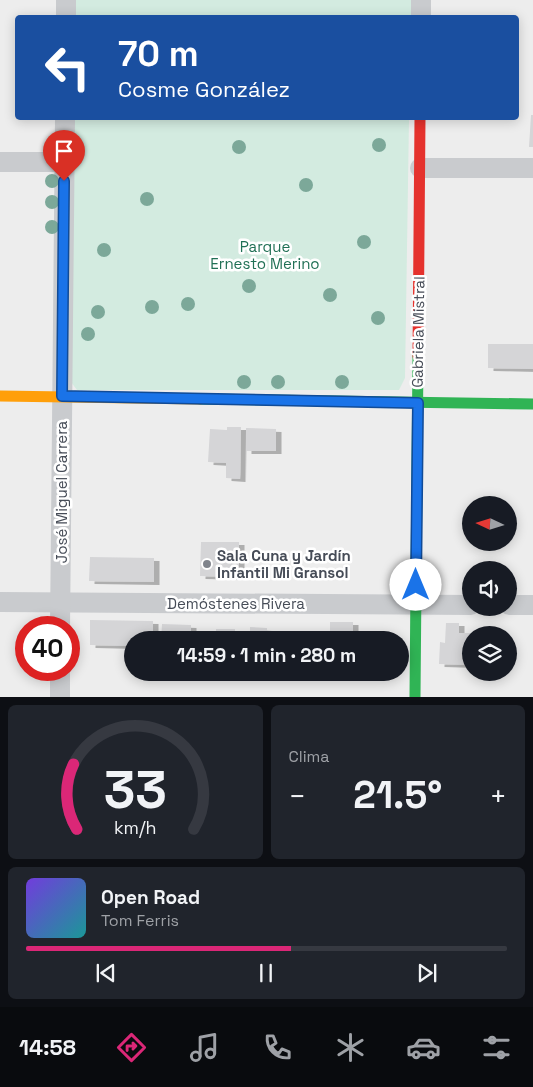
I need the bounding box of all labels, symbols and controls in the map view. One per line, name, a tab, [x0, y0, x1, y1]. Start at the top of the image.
text: 70 m	[118, 32, 199, 76]
icon: left	[35, 35, 100, 100]
text: Cosme González	[118, 75, 290, 103]
pin	[43, 130, 85, 181]
icon: arrive	[50, 137, 78, 165]
park label: Parque Ernesto Merino	[210, 237, 320, 273]
street label: Gabriela Mistral	[408, 276, 428, 388]
street label: José Miguel Carrera	[52, 420, 71, 563]
north arrow	[462, 496, 518, 551]
map controls	[462, 496, 517, 681]
place label: Sala Cuna y Jardín Infantil Mi Gransol	[217, 546, 351, 582]
marker: Sala Cuna y Jardín Infantil Mi Gransol	[201, 558, 213, 570]
position arrow	[389, 558, 441, 610]
button: sound	[462, 561, 517, 616]
street label: Demóstenes Rivera	[167, 594, 305, 613]
speed limit sign: 40	[15, 616, 80, 681]
button: layers	[462, 626, 517, 681]
text: 14:59 · 1 min · 280 m	[177, 643, 356, 668]
text: Clima	[289, 746, 330, 767]
text: 33	[104, 757, 167, 823]
text: 21.5°	[353, 771, 442, 819]
text: −	[289, 778, 306, 814]
text: +	[490, 778, 507, 814]
text: km/h	[114, 816, 157, 839]
text: Open Road	[101, 885, 200, 910]
text: Tom Ferris	[101, 910, 179, 931]
icon: previous	[92, 959, 120, 987]
icon: pause	[252, 959, 280, 987]
icon: next	[413, 959, 441, 987]
icon: directions	[114, 1030, 149, 1065]
icon: music	[187, 1030, 222, 1065]
icon: phone	[260, 1030, 295, 1065]
icon: climate	[333, 1030, 368, 1065]
icon: car	[406, 1030, 441, 1065]
icon: filters	[479, 1030, 514, 1065]
text: 14:58	[19, 1033, 76, 1061]

